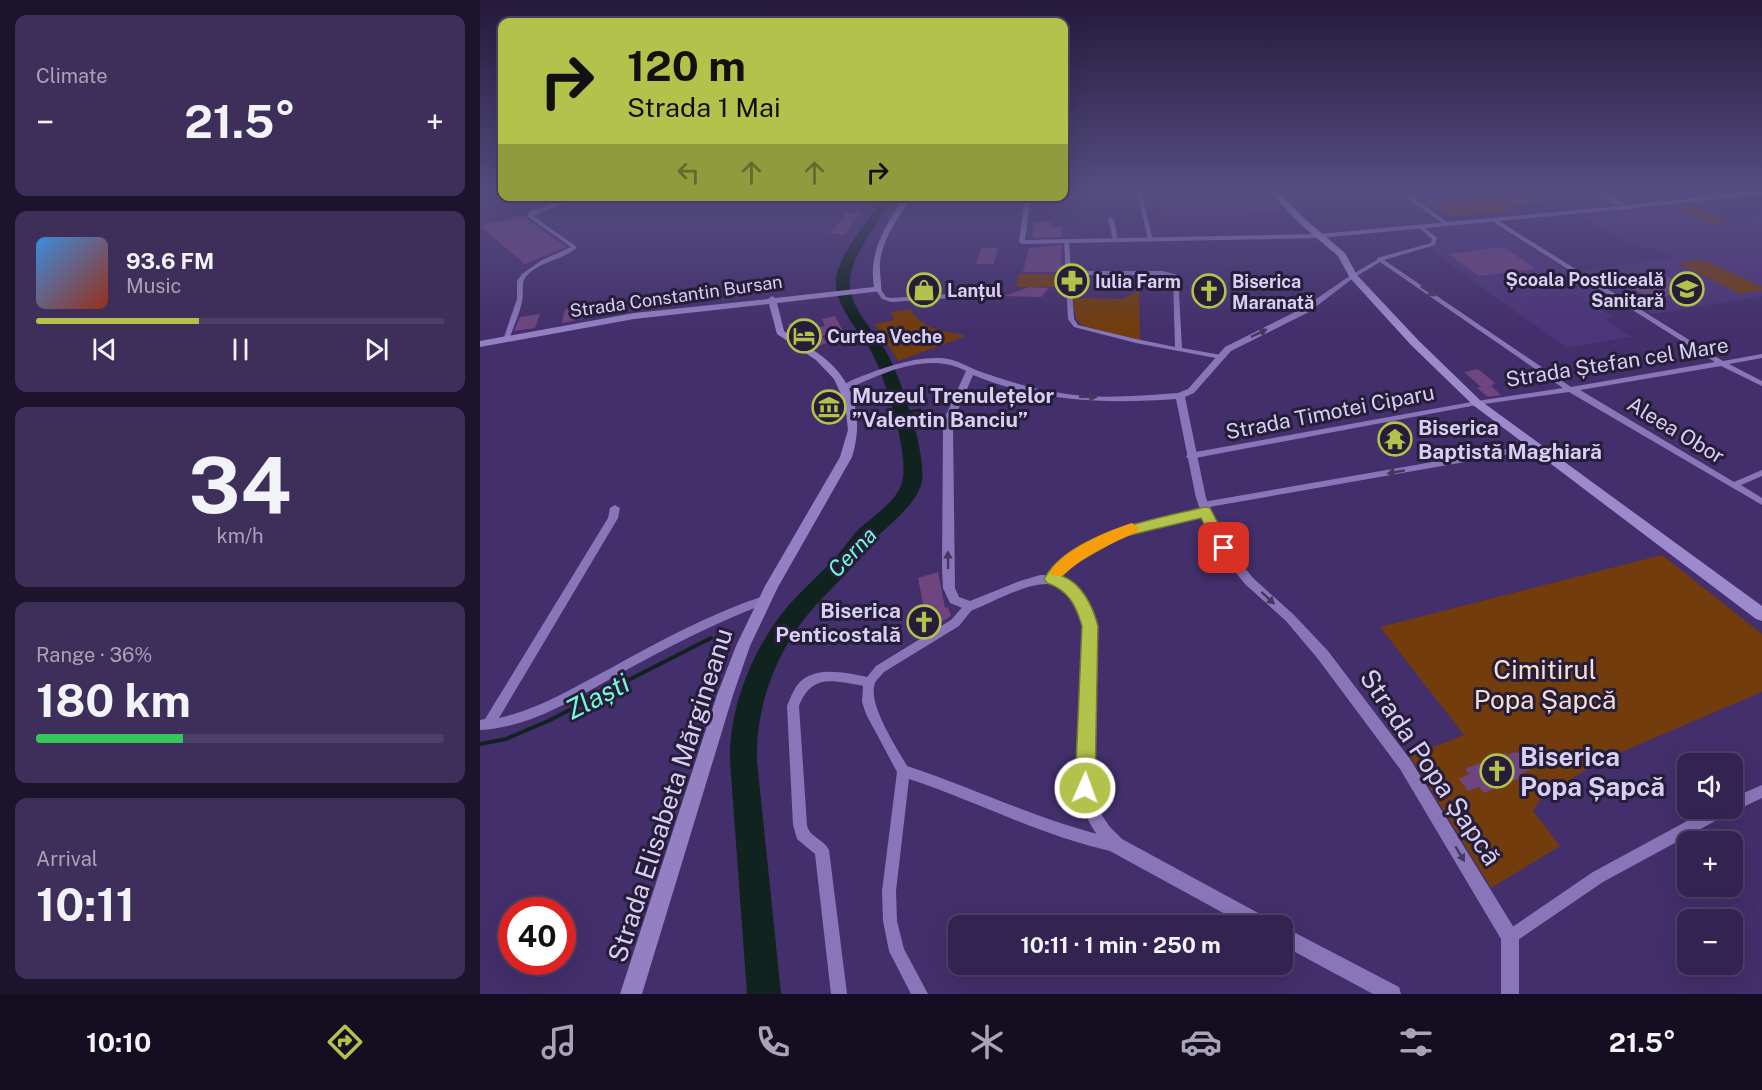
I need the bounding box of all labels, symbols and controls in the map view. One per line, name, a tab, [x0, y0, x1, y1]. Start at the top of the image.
text: 120 m	[627, 41, 746, 90]
icon: right	[528, 42, 606, 120]
text: Climate	[36, 64, 108, 88]
text: Strada 1 Mai	[627, 91, 781, 123]
text: 21.5°	[184, 95, 296, 148]
text: −	[36, 103, 54, 141]
text: +	[426, 103, 444, 141]
icon: left	[672, 156, 705, 189]
icon: ahead	[735, 156, 768, 189]
icon: ahead	[798, 156, 831, 189]
icon: right	[861, 156, 894, 189]
text: 93.6 FM	[126, 248, 214, 274]
pharmacy icon: Iulia Farm	[1054, 263, 1090, 299]
place label: Școala Postliceală Sanitară	[1506, 269, 1664, 311]
street label: Strada Constantin Bursan	[568, 271, 784, 321]
place label: Iulia Farm	[1095, 271, 1181, 292]
place label: Biserica Maranată	[1232, 271, 1314, 313]
school or university icon: Școala Postliceală Sanitară	[1669, 271, 1705, 307]
shop icon: Lanțul	[906, 272, 942, 308]
church icon: Biserica Maranată	[1191, 273, 1227, 309]
text: Music	[126, 274, 181, 298]
place label: Lanțul	[947, 280, 1002, 301]
one-way arrow	[1419, 285, 1435, 297]
hotel icon: Curtea Veche	[786, 318, 822, 354]
place label: Curtea Veche	[827, 326, 942, 347]
one-way arrow	[1251, 328, 1268, 337]
street label: Strada Ștefan cel Mare	[1504, 332, 1730, 392]
icon: previous	[88, 333, 121, 366]
icon: pause	[224, 333, 257, 366]
icon: next	[360, 333, 393, 366]
street label: Strada Timotei Ciparu	[1224, 379, 1436, 445]
place label: Muzeul Trenulețelor ”Valentin Banciu”	[852, 383, 1055, 432]
museum icon: Muzeul Trenulețelor ”Valentin Banciu”	[811, 389, 847, 425]
street label: Aleea Obor	[1623, 391, 1729, 469]
one-way arrow	[1079, 392, 1098, 402]
place label: Biserica Baptistă Maghiară	[1418, 415, 1602, 464]
temple icon: Biserica Baptistă Maghiară	[1377, 421, 1413, 457]
text: 34	[189, 439, 291, 531]
one-way arrow	[1386, 467, 1405, 476]
water label: Cerna	[822, 522, 882, 582]
pin	[1198, 522, 1249, 573]
text: km/h	[216, 524, 264, 548]
icon: arrive	[1207, 531, 1240, 564]
one-way arrow	[943, 550, 953, 569]
one-way arrow	[1260, 591, 1275, 604]
place label: Biserica Penticostală	[775, 598, 901, 647]
church icon: Biserica Penticostală	[906, 604, 942, 640]
street label: Strada Elisabeta Mărgineanu	[601, 624, 739, 966]
text: Range · 36%	[36, 643, 152, 667]
park label: Cimitirul Popa Șapcă	[1474, 654, 1616, 715]
street label: Strada Popa Șapcă	[1354, 663, 1508, 871]
water label: Zlaști	[560, 666, 635, 726]
text: 180 km	[36, 674, 191, 727]
place label: Biserica Popa Șapcă	[1520, 741, 1665, 802]
church icon: Biserica Popa Șapcă	[1479, 753, 1515, 789]
map controls	[1677, 753, 1743, 975]
button: sound	[1677, 753, 1743, 819]
position arrow	[1053, 756, 1117, 820]
button: +	[1677, 831, 1743, 897]
one-way arrow	[1455, 846, 1465, 863]
text: Arrival	[36, 847, 98, 871]
text: 10:11	[36, 878, 135, 931]
speed limit sign: 40	[498, 897, 576, 975]
button: −	[1677, 909, 1743, 975]
text: 10:11 · 1 min · 250 m	[1020, 932, 1221, 958]
icon: directions	[324, 1021, 366, 1063]
icon: music	[538, 1021, 580, 1063]
icon: phone	[752, 1021, 794, 1063]
icon: climate	[966, 1021, 1008, 1063]
icon: car	[1180, 1021, 1222, 1063]
icon: filters	[1395, 1021, 1437, 1063]
text: 10:10	[86, 1026, 151, 1058]
text: 21.5°	[1609, 1026, 1676, 1058]

